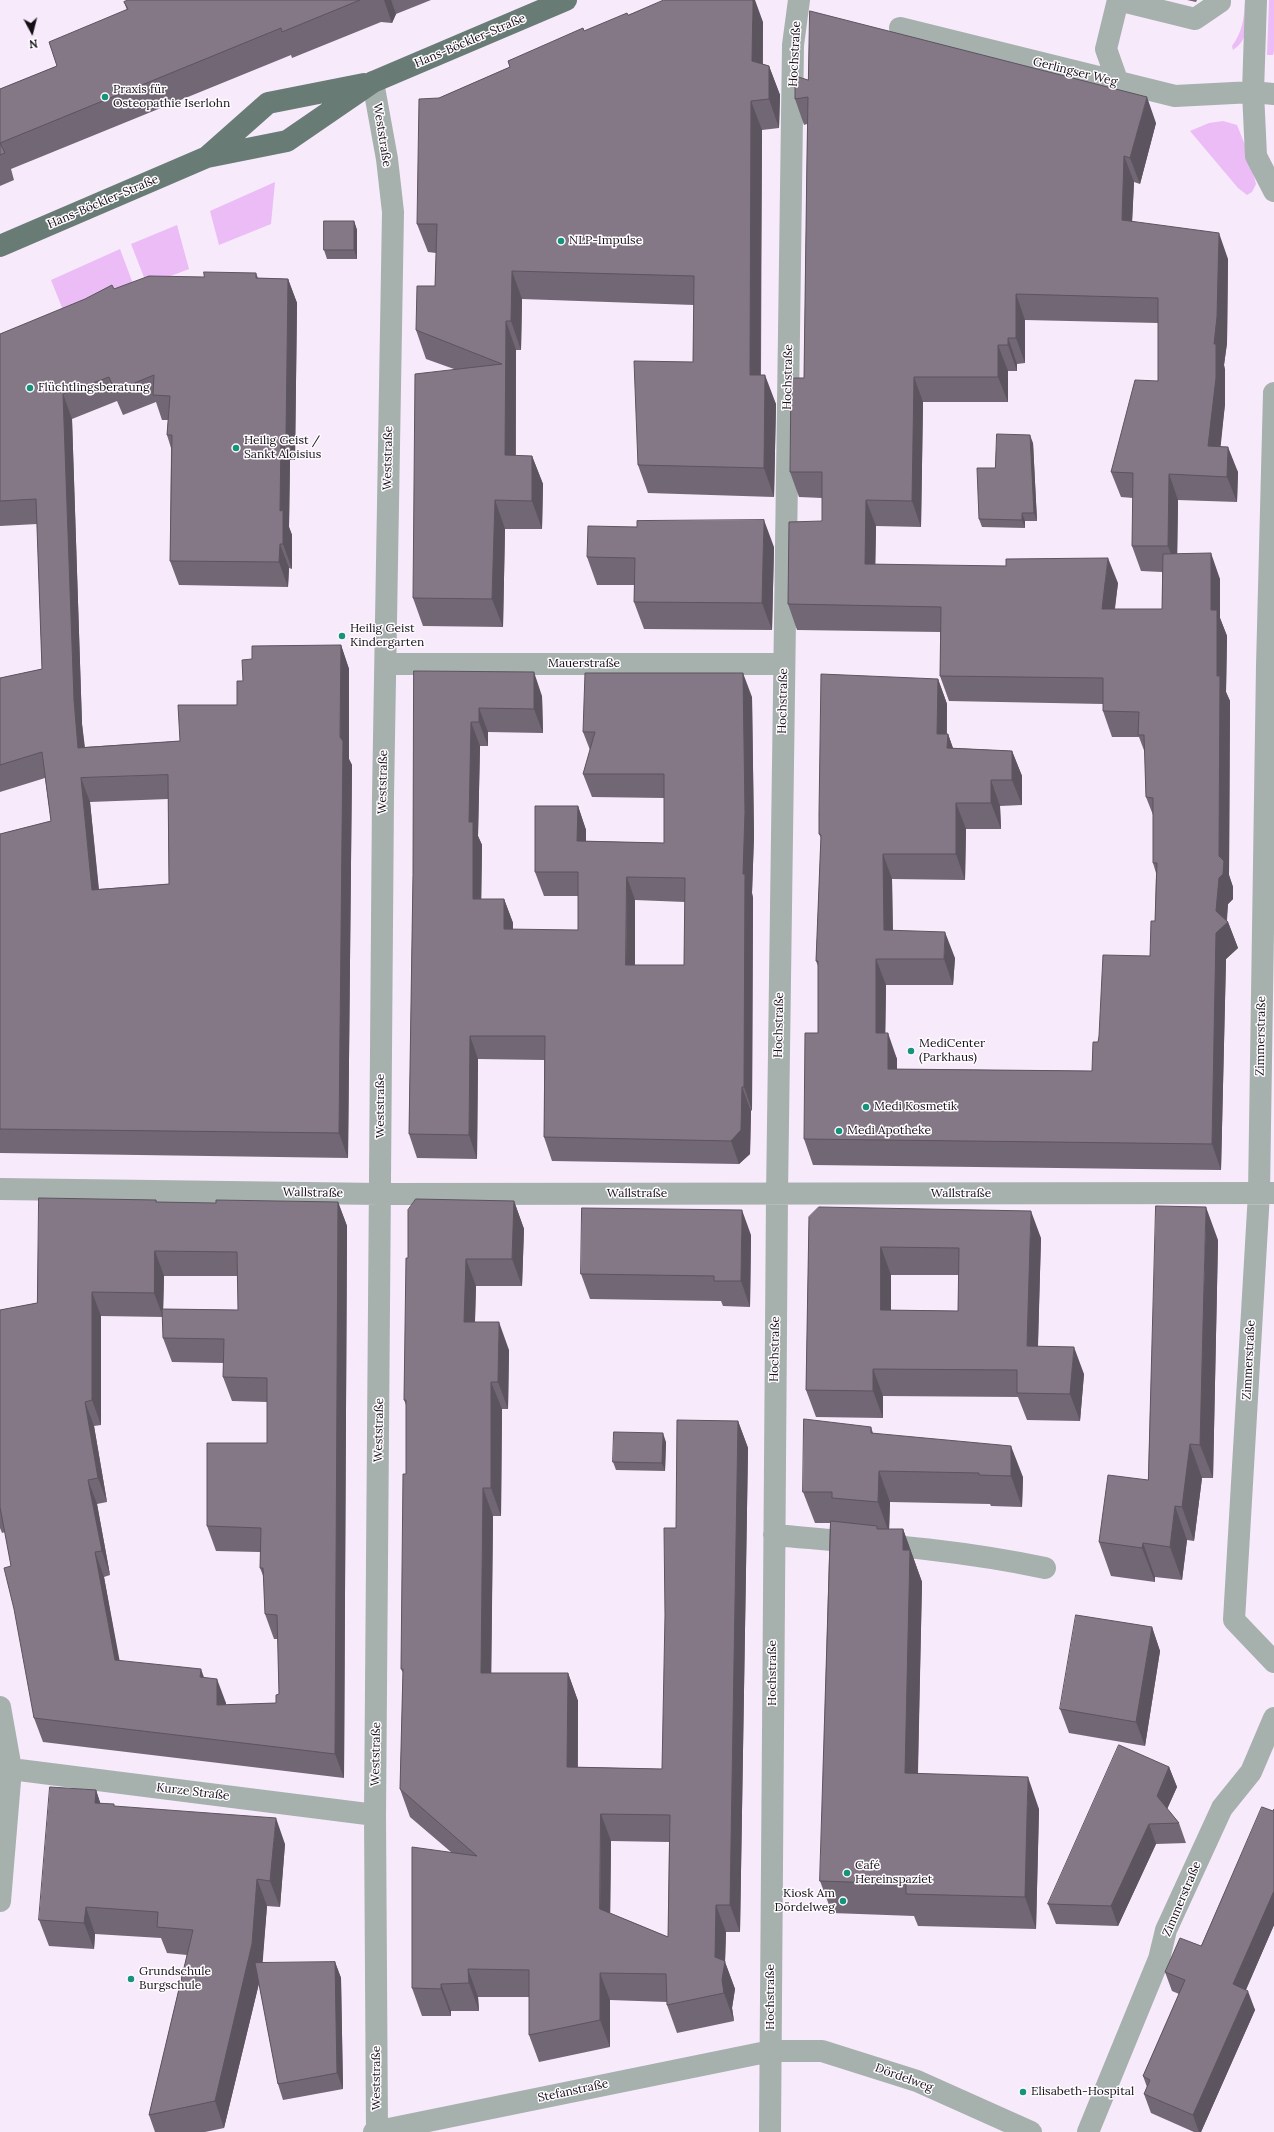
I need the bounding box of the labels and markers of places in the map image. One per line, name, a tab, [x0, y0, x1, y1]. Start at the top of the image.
place label: Praxis für Osteopathie Iserlohn	[113, 83, 230, 111]
marker: Praxis für Osteopathie Iserlohn	[100, 92, 110, 102]
place label: NLP-Impulse	[569, 234, 642, 248]
marker: NLP-Impulse	[556, 236, 566, 246]
place label: Flüchtlingsberatung	[38, 381, 150, 395]
marker: Flüchtlingsberatung	[25, 383, 35, 393]
place label: Heilig Geist / Sankt Aloisius	[244, 434, 321, 462]
marker: Heilig Geist / Sankt Aloisius	[231, 443, 241, 453]
place label: Heilig Geist Kindergarten	[350, 622, 424, 650]
marker: Heilig Geist Kindergarten	[337, 631, 347, 641]
place label: MediCenter (Parkhaus)	[919, 1037, 985, 1065]
marker: MediCenter (Parkhaus)	[906, 1046, 916, 1056]
place label: Medi Kosmetik	[874, 1100, 957, 1114]
marker: Medi Kosmetik	[861, 1102, 871, 1112]
place label: Medi Apotheke	[847, 1124, 931, 1138]
marker: Medi Apotheke	[834, 1126, 844, 1136]
place label: Café Hereinspaziet	[855, 1859, 932, 1887]
marker: Café Hereinspaziet	[842, 1868, 852, 1878]
place label: Kiosk Am Dördelweg	[774, 1887, 835, 1915]
marker: Kiosk Am Dördelweg	[838, 1896, 848, 1906]
place label: Grundschule Burgschule	[139, 1965, 211, 1993]
marker: Grundschule Burgschule	[126, 1974, 136, 1984]
place label: Elisabeth-Hospital	[1031, 2085, 1134, 2099]
marker: Elisabeth-Hospital	[1018, 2087, 1028, 2097]

